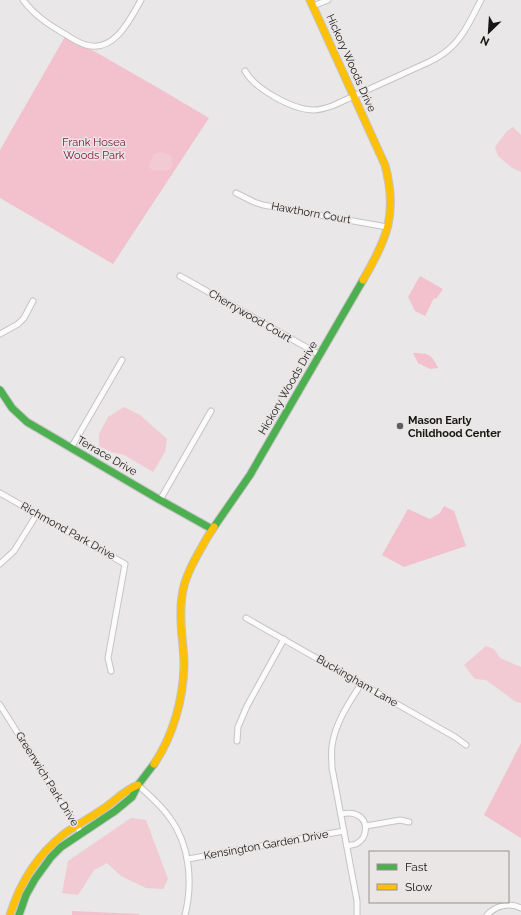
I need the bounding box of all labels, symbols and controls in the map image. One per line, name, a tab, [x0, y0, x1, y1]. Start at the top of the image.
street label: Hickory Woods Drive	[324, 12, 379, 114]
north arrow	[469, 12, 509, 52]
text: N	[478, 33, 492, 48]
park label: Frank Hosea Woods Park	[62, 136, 126, 162]
street label: Hawthorn Court	[270, 200, 352, 226]
street label: Cherrywood Court	[206, 287, 294, 345]
street label: Hickory Woods Drive	[256, 339, 320, 437]
place label: Mason Early Childhood Center	[408, 414, 502, 440]
marker: Mason Early Childhood Center	[395, 421, 405, 431]
street label: Terrace Drive	[75, 434, 140, 479]
street label: Richmond Park Drive	[18, 500, 118, 563]
street label: Buckingham Lane	[314, 652, 401, 710]
street label: Greenwich Park Drive	[13, 729, 82, 829]
street label: Kensington Garden Drive	[203, 828, 330, 862]
legend	[369, 851, 509, 903]
text: Fast	[405, 860, 428, 874]
text: Slow	[405, 880, 432, 894]

